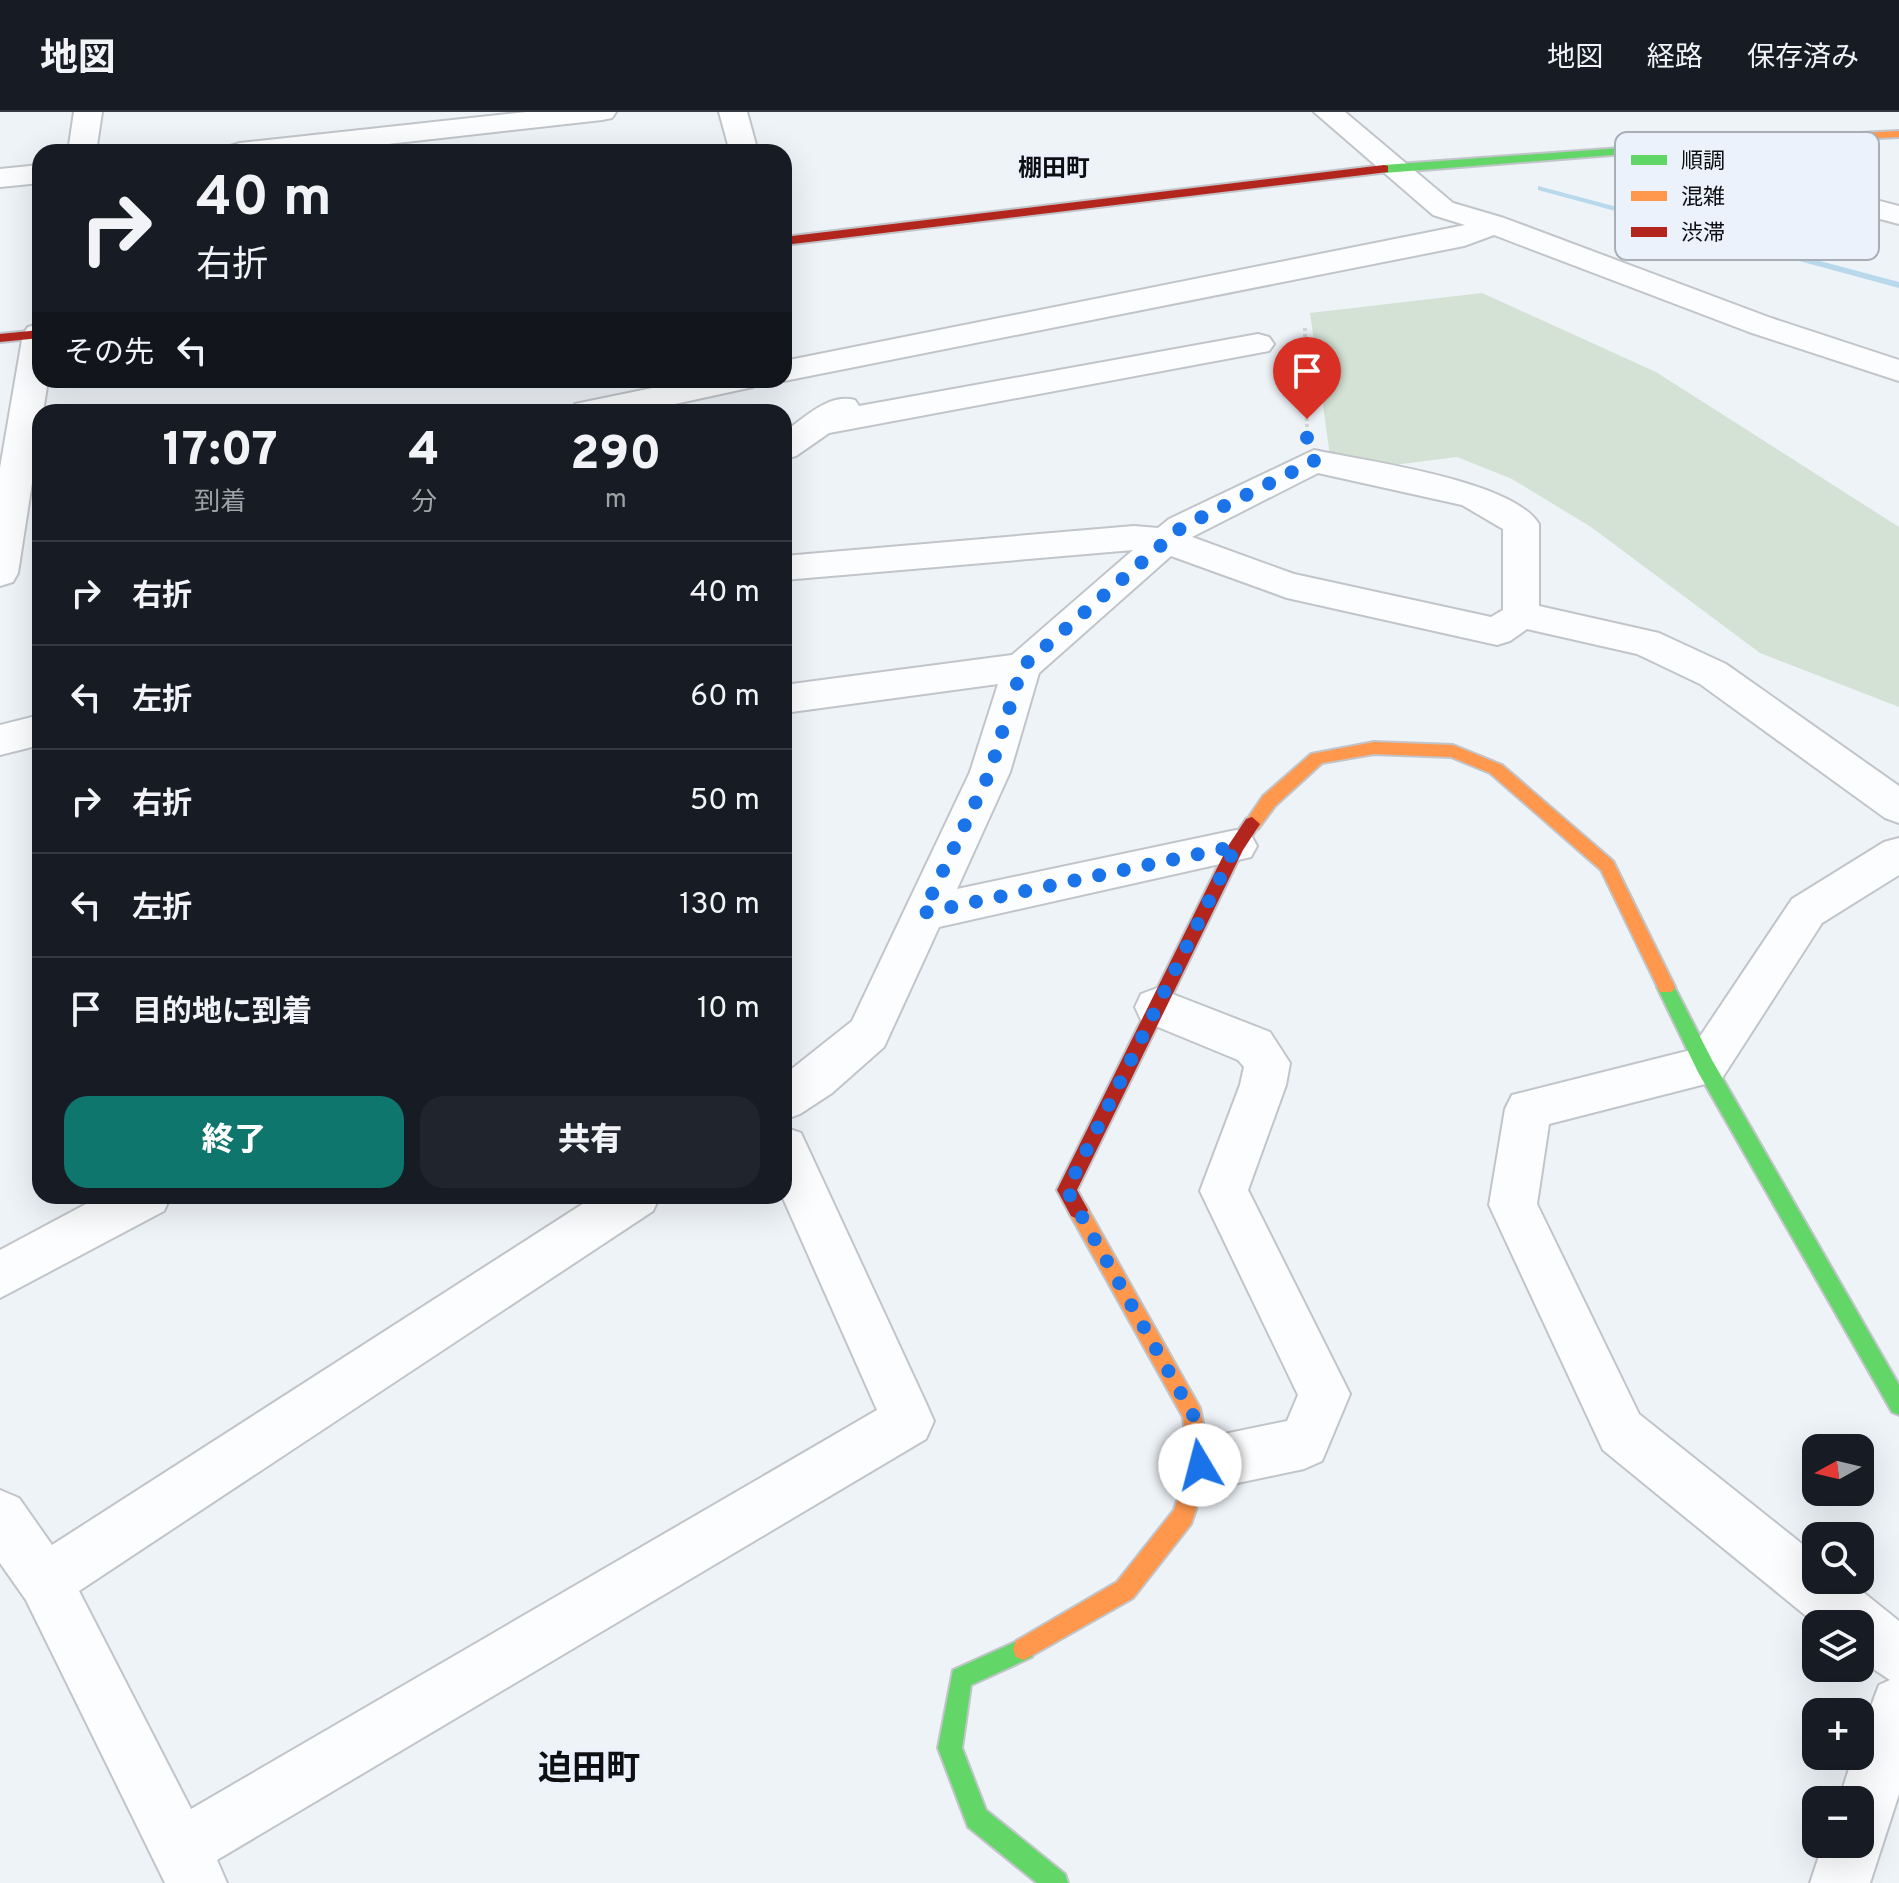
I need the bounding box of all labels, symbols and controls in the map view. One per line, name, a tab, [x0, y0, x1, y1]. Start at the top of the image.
text: 地図	[40, 36, 116, 85]
text: 地図	[1547, 41, 1603, 77]
text: 経路	[1647, 41, 1703, 77]
text: 保存済み	[1747, 41, 1859, 77]
legend	[1615, 132, 1879, 260]
text: 順調	[1681, 149, 1725, 176]
district label: 棚田町	[1018, 155, 1090, 185]
text: 40 m	[196, 165, 332, 235]
icon: right	[64, 176, 168, 280]
text: 混雑	[1681, 185, 1725, 212]
text: 渋滞	[1681, 221, 1725, 248]
text: 右折	[196, 244, 268, 290]
icon: left	[170, 328, 214, 372]
text: その先	[64, 336, 154, 373]
pin	[1273, 337, 1341, 419]
icon: arrive	[1285, 349, 1329, 393]
text: 17:07	[163, 422, 278, 482]
text: 4	[408, 422, 440, 482]
text: 290	[570, 426, 661, 486]
text: m	[605, 484, 627, 517]
text: 到着	[194, 487, 246, 520]
text: 分	[411, 487, 437, 520]
icon: right	[64, 571, 108, 615]
text: 40 m	[690, 575, 760, 612]
text: 右折	[132, 579, 192, 616]
icon: left	[64, 675, 108, 719]
text: 60 m	[690, 679, 760, 716]
text: 左折	[132, 683, 192, 720]
icon: right	[64, 779, 108, 823]
text: 50 m	[690, 783, 760, 820]
text: 右折	[132, 787, 192, 824]
icon: left	[64, 883, 108, 927]
text: 130 m	[679, 887, 760, 924]
text: 左折	[132, 891, 192, 928]
icon: arrive	[64, 987, 108, 1031]
text: 10 m	[697, 991, 760, 1028]
text: 目的地に到着	[132, 995, 312, 1032]
button: 終了	[64, 1096, 404, 1188]
button: 共有	[420, 1096, 760, 1188]
position arrow	[1158, 1423, 1242, 1507]
north arrow	[1802, 1434, 1874, 1506]
map controls	[1802, 1434, 1874, 1858]
button: search	[1802, 1522, 1874, 1594]
button: layers	[1802, 1610, 1874, 1682]
button: +	[1802, 1698, 1874, 1770]
district label: 迫田町	[538, 1749, 640, 1792]
button: −	[1802, 1786, 1874, 1858]

